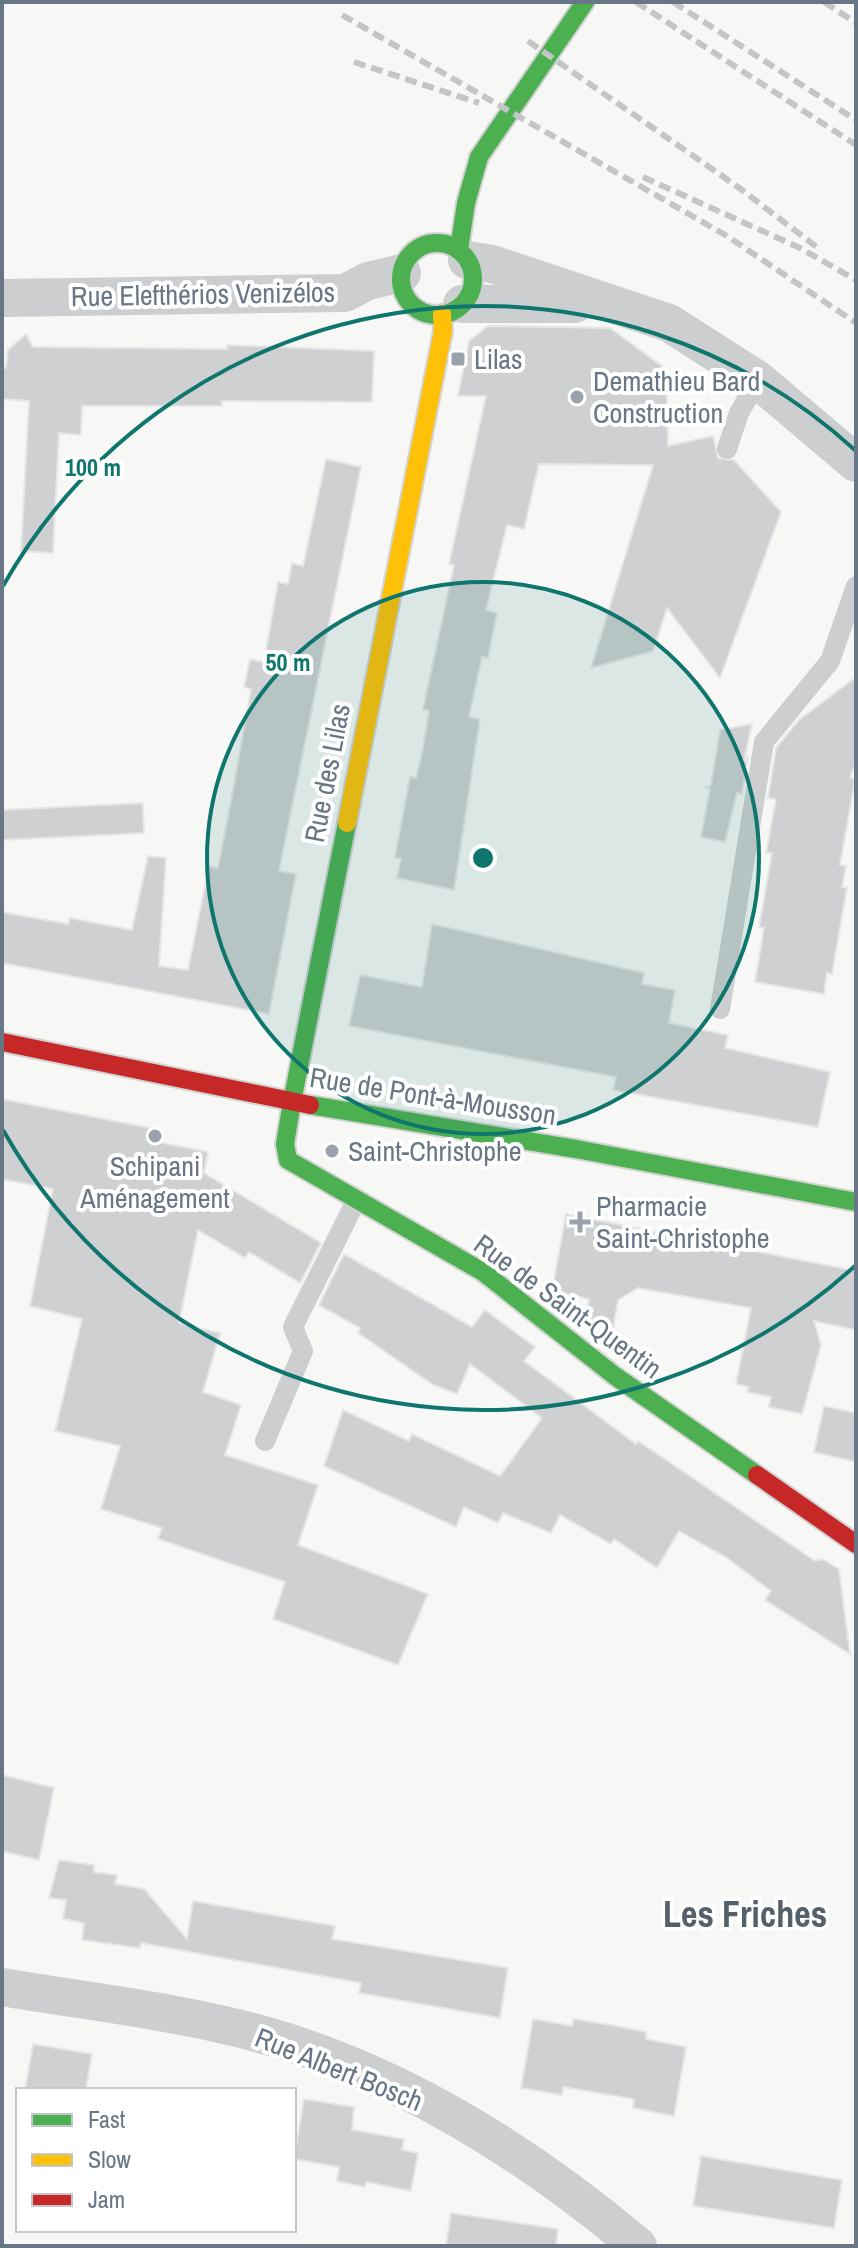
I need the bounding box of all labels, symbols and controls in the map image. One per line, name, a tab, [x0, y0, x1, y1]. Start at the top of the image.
street label: Rue Elefthérios Venizélos	[71, 273, 335, 315]
place label: Lilas	[474, 340, 523, 378]
marker: Lilas	[449, 350, 467, 368]
place label: Demathieu Bard Construction	[593, 362, 760, 432]
marker: Demathieu Bard Construction	[568, 388, 586, 406]
text: 100 m	[65, 451, 121, 483]
text: 50 m	[266, 646, 310, 678]
street label: Rue des Lilas	[295, 700, 359, 846]
centre of rings	[469, 844, 497, 872]
street label: Rue de Pont-à-Mousson	[307, 1058, 559, 1134]
marker: Schipani Aménagement	[146, 1127, 164, 1145]
place label: Saint-Christophe	[348, 1132, 522, 1170]
marker: Saint-Christophe	[323, 1142, 341, 1160]
place label: Schipani Aménagement	[79, 1147, 230, 1217]
place label: Pharmacie Saint-Christophe	[596, 1187, 770, 1257]
marker: Pharmacie Saint-Christophe	[571, 1213, 589, 1231]
street label: Rue de Saint-Quentin	[466, 1225, 670, 1387]
district label: Les Friches	[663, 1890, 827, 1938]
street label: Rue Albert Bosch	[250, 2018, 428, 2120]
legend	[16, 2088, 296, 2232]
text: Fast	[88, 2103, 126, 2135]
text: Slow	[88, 2143, 131, 2175]
text: Jam	[88, 2183, 125, 2215]

